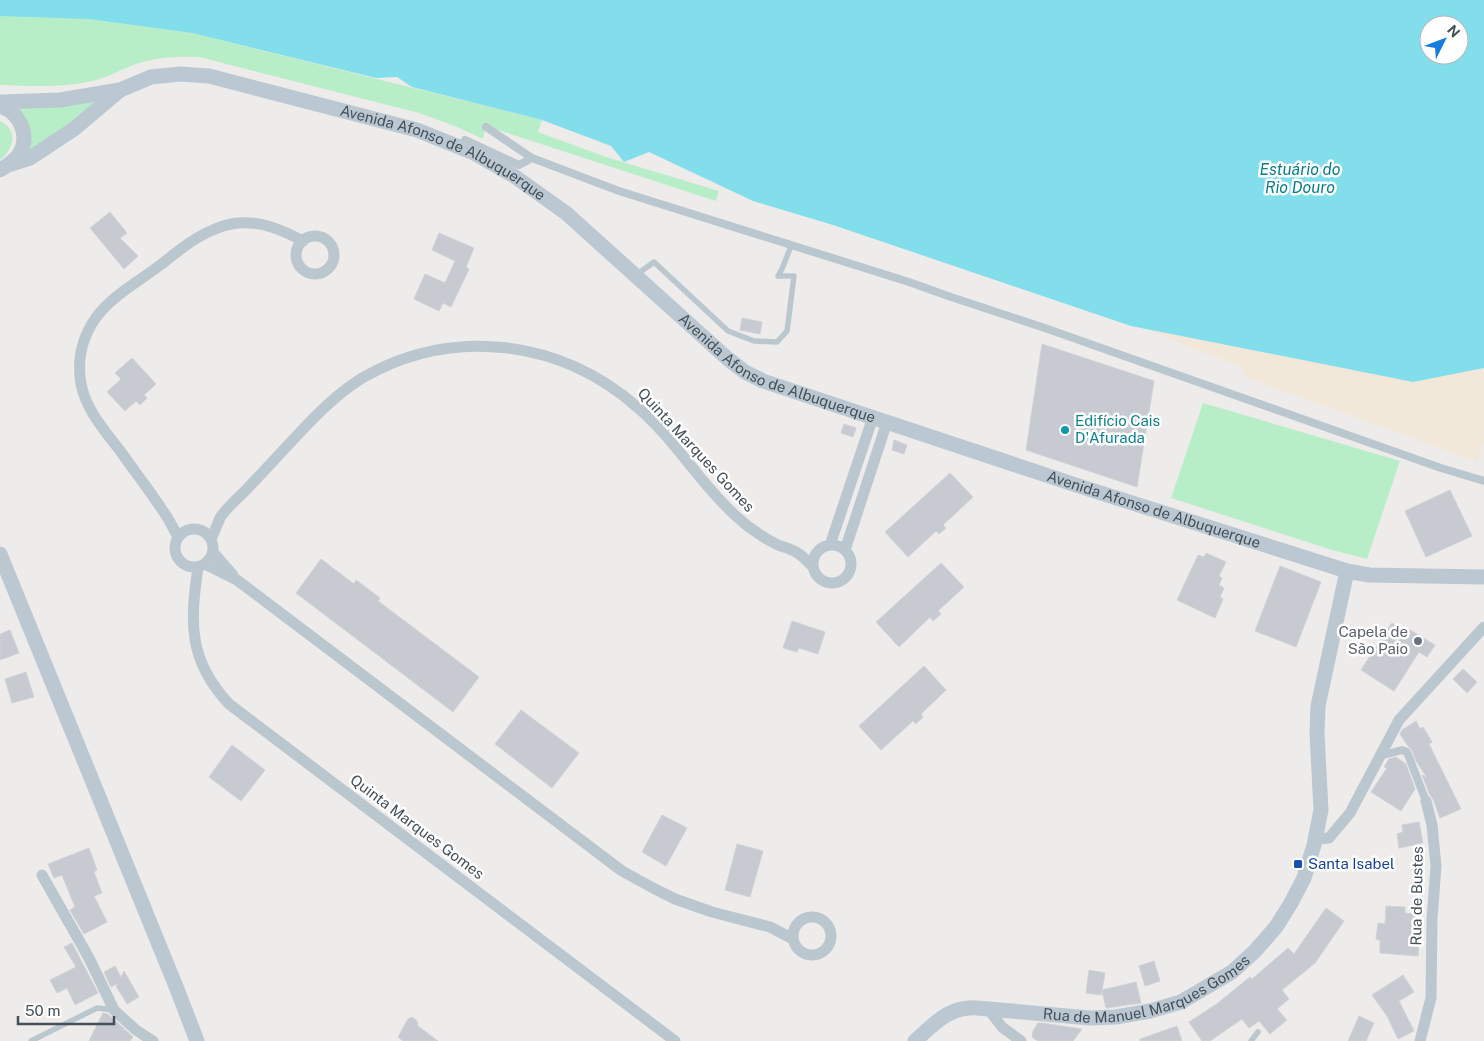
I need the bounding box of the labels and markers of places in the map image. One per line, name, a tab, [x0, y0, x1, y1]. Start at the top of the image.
place label: Edifício Cais D'Afurada	[1075, 412, 1160, 446]
marker: Edifício Cais D'Afurada	[1059, 424, 1071, 436]
place label: Capela de São Paio	[1338, 623, 1408, 657]
marker: Capela de São Paio	[1412, 635, 1424, 647]
place label: Santa Isabel	[1308, 855, 1395, 872]
marker: Santa Isabel	[1292, 858, 1304, 870]

